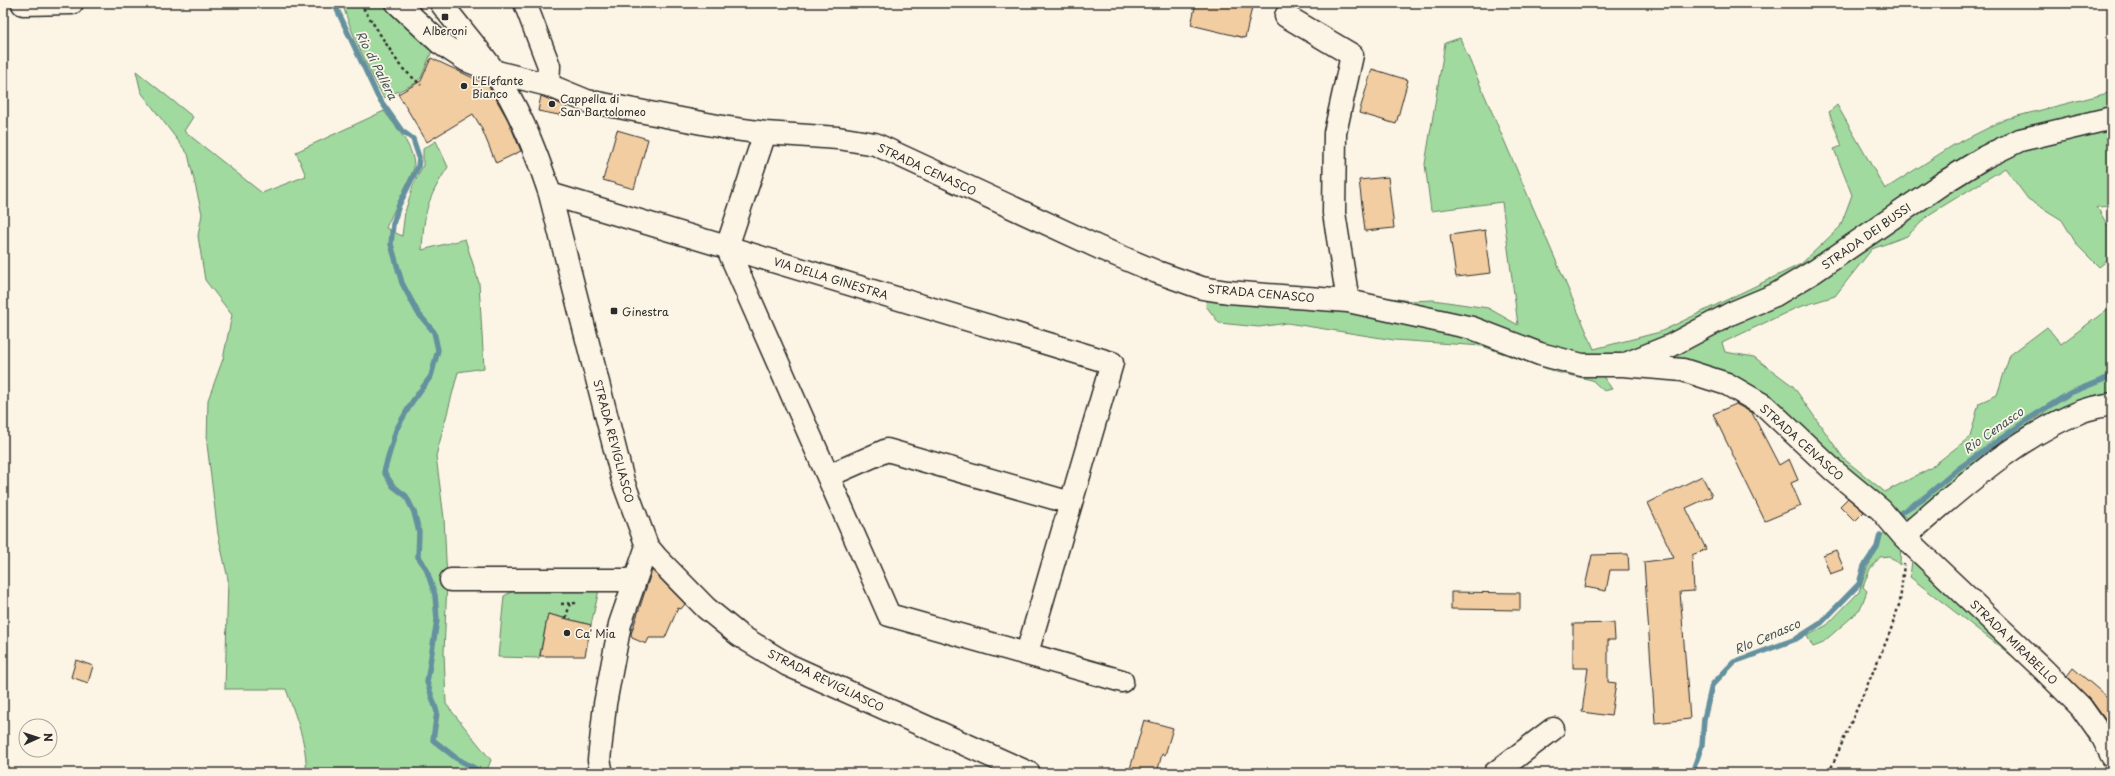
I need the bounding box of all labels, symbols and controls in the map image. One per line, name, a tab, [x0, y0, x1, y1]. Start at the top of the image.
marker: Alberoni	[440, 12, 450, 22]
place label: Alberoni	[423, 22, 467, 39]
water label: Rio di Pallera	[352, 27, 402, 103]
place label: L'Elefante Bianco	[472, 72, 524, 102]
marker: L'Elefante Bianco	[459, 81, 469, 91]
place label: Cappella di San Bartolomeo	[560, 90, 646, 120]
marker: Cappella di San Bartolomeo	[547, 99, 557, 109]
street label: STRADA CENASCO	[875, 139, 979, 199]
street label: STRADA DEI BUSSI	[1818, 199, 1914, 273]
street label: VIA DELLA GINESTRA	[772, 252, 890, 304]
street label: STRADA CENASCO	[1207, 280, 1315, 306]
place label: Ginestra	[622, 303, 669, 320]
marker: Ginestra	[609, 306, 619, 316]
street label: STRADA REVIGLIASCO	[589, 377, 639, 505]
street label: STRADA CENASCO	[1756, 400, 1848, 484]
water label: Rio Cenasco	[1959, 402, 2028, 457]
street label: STRADA MIRABELLO	[1966, 596, 2062, 688]
water label: RIo Cenasco	[1731, 614, 1804, 658]
place label: Ca' Mia	[575, 625, 616, 642]
marker: Ca' Mia	[562, 628, 572, 638]
street label: STRADA REVIGLIASCO	[765, 644, 887, 716]
north arrow	[18, 718, 58, 758]
text: N	[40, 733, 57, 743]

